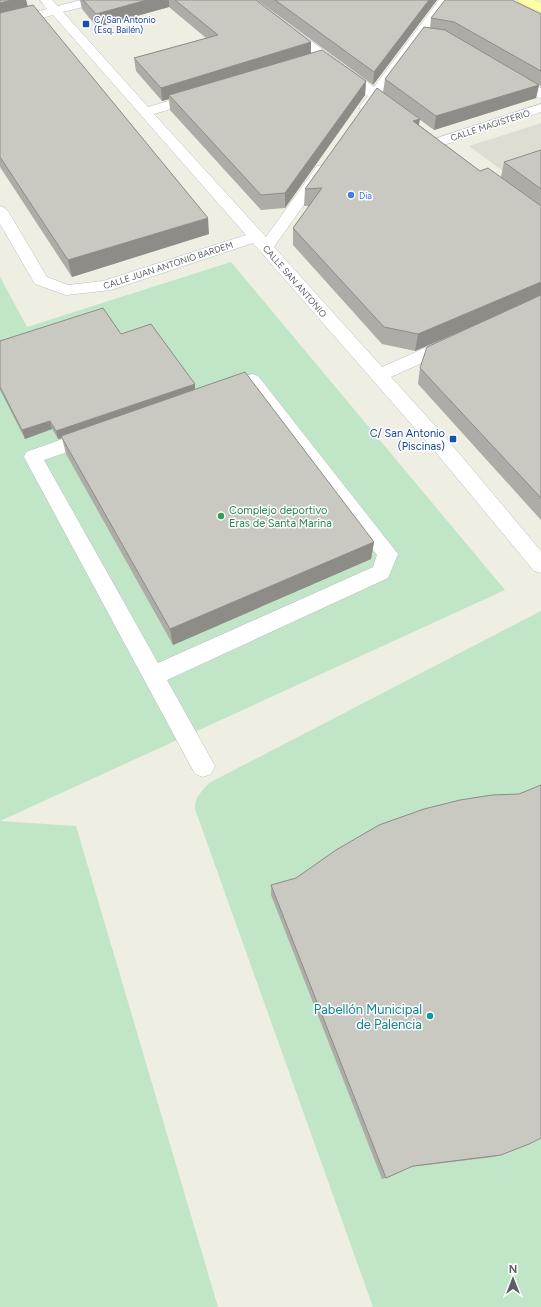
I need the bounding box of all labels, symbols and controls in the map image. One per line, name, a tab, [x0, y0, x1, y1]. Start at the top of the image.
place label: C/ San Antonio (Esq. Bailén)	[94, 14, 156, 35]
marker: C/ San Antonio (Esq. Bailén)	[81, 19, 91, 29]
street label: CALLE MAGISTERIO	[449, 107, 531, 143]
marker: Dia	[346, 190, 356, 200]
place label: Dia	[359, 190, 372, 201]
street label: CALLE JUAN ANTONIO BARDEM	[102, 239, 234, 291]
street label: CALLE SAN ANTONIO	[261, 243, 329, 319]
place label: C/ San Antonio (Piscinas)	[370, 427, 445, 453]
marker: C/ San Antonio (Piscinas)	[448, 434, 458, 444]
place label: Complejo deportivo Eras de Santa Marina	[229, 504, 332, 530]
marker: Complejo deportivo Eras de Santa Marina	[216, 511, 226, 521]
place label: Pabellón Municipal de Palencia	[314, 1002, 422, 1032]
marker: Pabellón Municipal de Palencia	[425, 1011, 435, 1021]
north arrow	[493, 1259, 533, 1299]
text: N	[509, 1263, 517, 1276]

